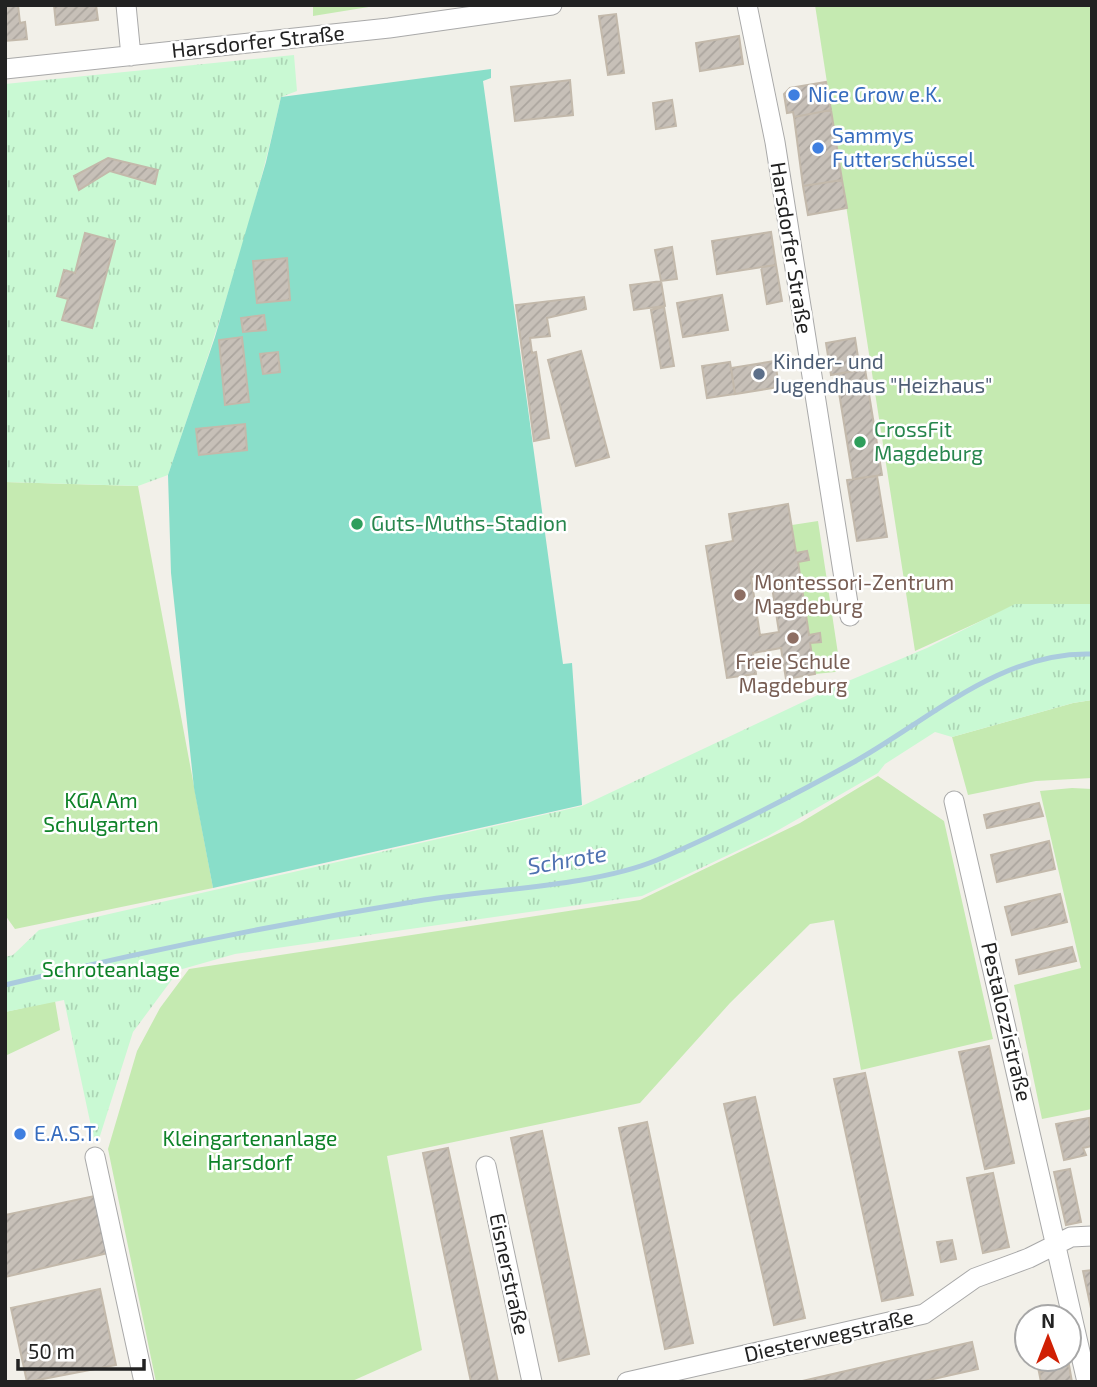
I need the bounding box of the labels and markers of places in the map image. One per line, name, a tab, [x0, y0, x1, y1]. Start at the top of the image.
place label: Nice Grow e.K.	[808, 81, 942, 106]
marker: Nice Grow e.K.	[786, 87, 802, 103]
place label: Sammys Futterschüssel	[832, 122, 975, 171]
marker: Sammys Futterschüssel	[810, 140, 826, 156]
place label: Kinder- und Jugendhaus "Heizhaus"	[773, 348, 992, 397]
marker: Kinder- und Jugendhaus "Heizhaus"	[751, 366, 767, 382]
place label: CrossFit Magdeburg	[874, 416, 983, 465]
marker: CrossFit Magdeburg	[852, 434, 868, 450]
place label: Guts-Muths-Stadion	[371, 510, 567, 535]
marker: Guts-Muths-Stadion	[349, 516, 365, 532]
place label: Montessori-Zentrum Magdeburg	[754, 569, 954, 618]
marker: Montessori-Zentrum Magdeburg	[732, 587, 748, 603]
marker: Freie Schule Magdeburg	[785, 630, 801, 646]
place label: Freie Schule Magdeburg	[735, 648, 851, 697]
place label: E.A.S.T.	[34, 1120, 100, 1145]
marker: E.A.S.T.	[12, 1126, 28, 1142]

